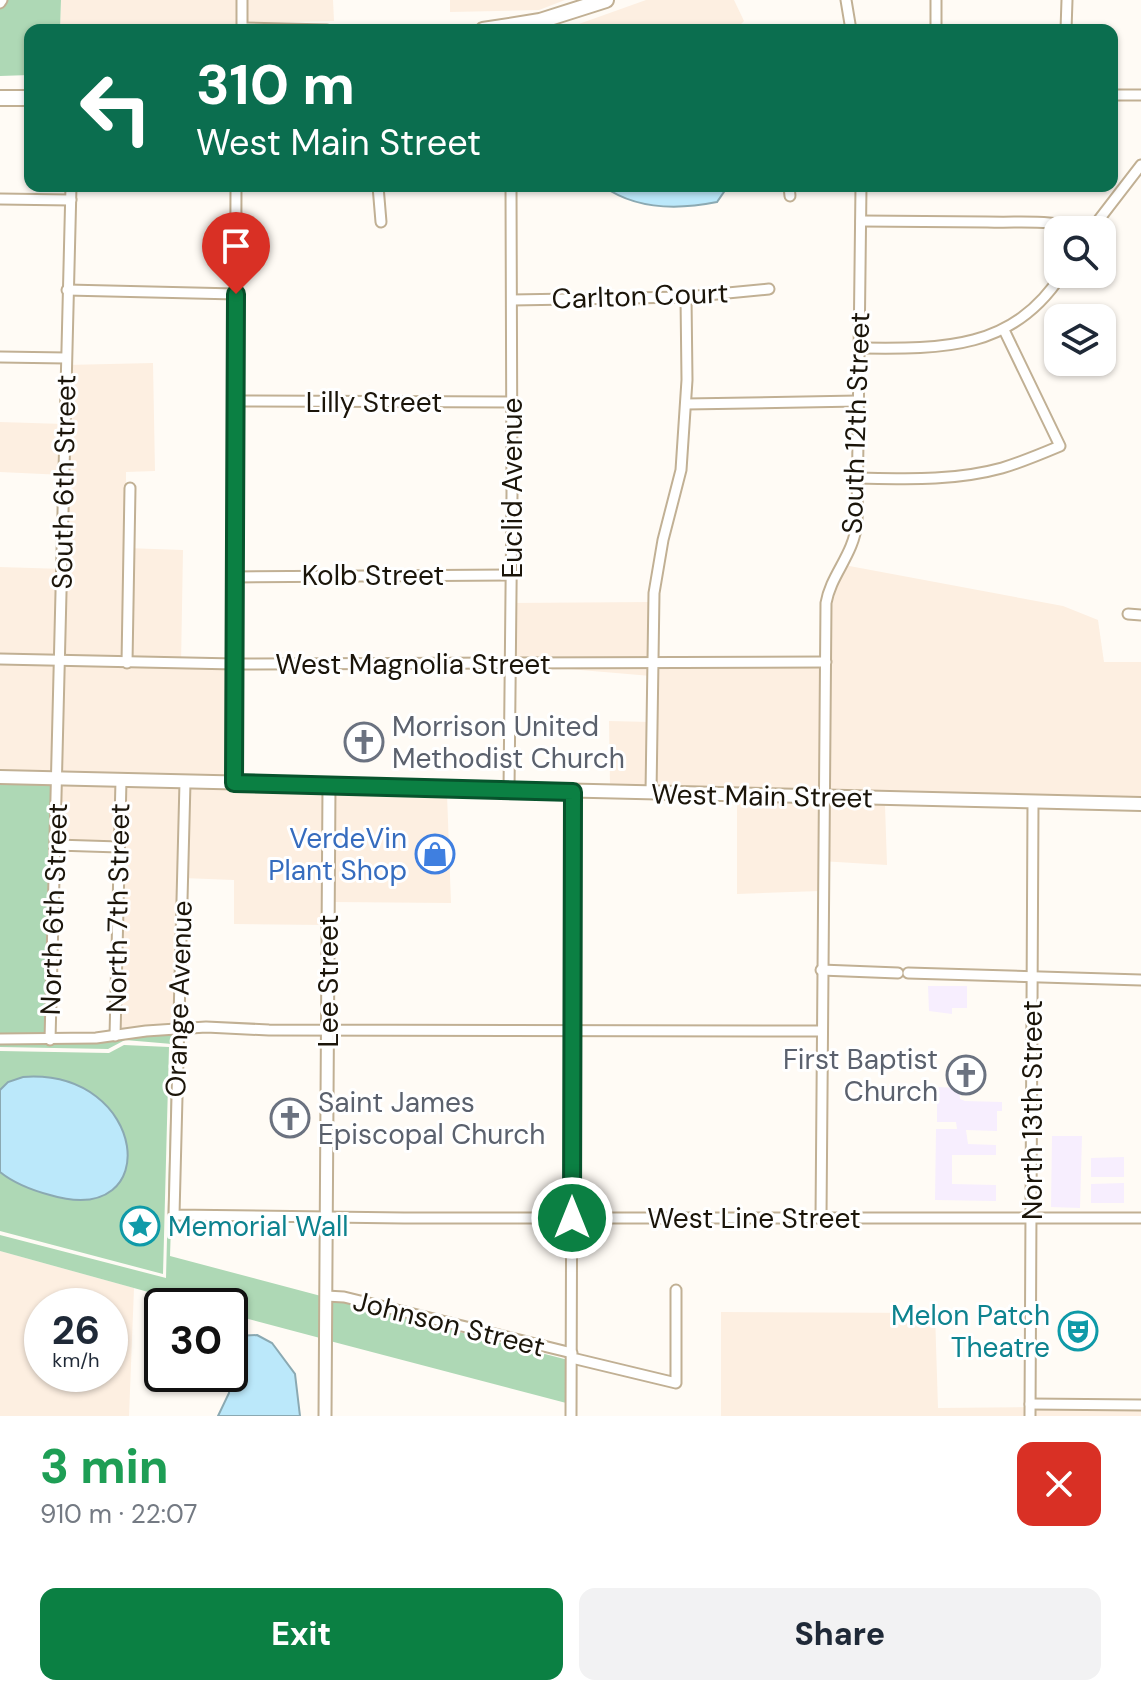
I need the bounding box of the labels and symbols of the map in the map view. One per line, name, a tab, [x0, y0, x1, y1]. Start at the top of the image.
pin	[202, 212, 270, 294]
street label: Carlton Court	[551, 274, 729, 318]
street label: South 12th Street	[834, 311, 878, 535]
street label: South 6th Street	[44, 374, 84, 590]
street label: Lilly Street	[306, 384, 442, 421]
street label: Euclid Avenue	[494, 398, 531, 579]
street label: Kolb Street	[302, 557, 444, 594]
street label: West Magnolia Street	[275, 646, 551, 683]
place label: Morrison United Methodist Church	[392, 708, 625, 777]
church icon: Morrison United Methodist Church	[343, 721, 385, 763]
street label: West Main Street	[651, 776, 873, 816]
street label: North 6th Street	[32, 802, 76, 1016]
street label: North 7th Street	[98, 803, 138, 1013]
place label: VerdeVin Plant Shop	[268, 820, 407, 889]
shop icon: VerdeVin Plant Shop	[414, 833, 456, 875]
street label: Orange Avenue	[157, 900, 201, 1098]
street label: Lee Street	[310, 915, 347, 1047]
street label: North 13th Street	[1014, 1000, 1051, 1220]
place label: First Baptist Church	[783, 1041, 938, 1110]
church icon: First Baptist Church	[945, 1054, 987, 1096]
place label: Saint James Episcopal Church	[318, 1084, 545, 1153]
church icon: Saint James Episcopal Church	[269, 1097, 311, 1139]
position arrow	[530, 1176, 614, 1260]
street label: West Line Street	[647, 1200, 861, 1237]
place icon: Memorial Wall	[119, 1205, 161, 1247]
place label: Memorial Wall	[168, 1208, 348, 1245]
street label: Johnson Street	[349, 1282, 549, 1366]
speed limit sign: 30	[144, 1288, 248, 1392]
place label: Melon Patch Theatre	[891, 1297, 1050, 1366]
theatre icon: Melon Patch Theatre	[1057, 1310, 1099, 1352]

